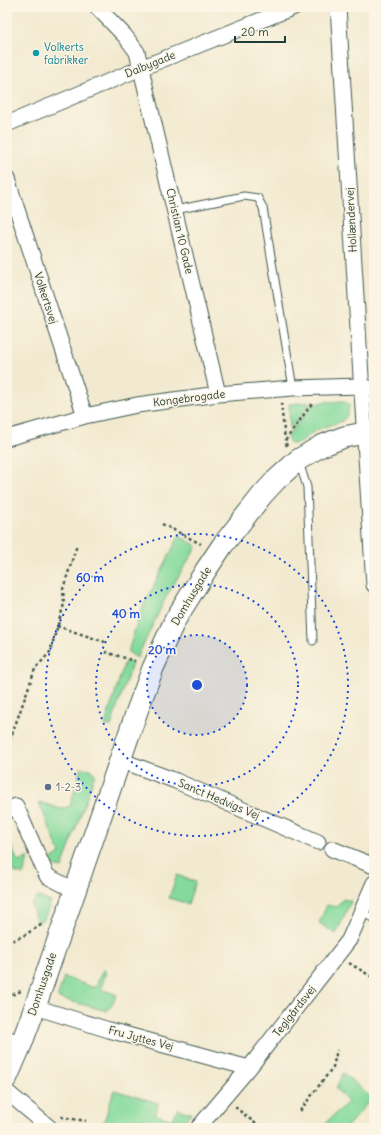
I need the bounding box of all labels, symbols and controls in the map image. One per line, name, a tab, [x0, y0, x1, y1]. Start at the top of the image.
scale bar	[235, 18, 285, 44]
text: 20 m	[241, 24, 269, 39]
place label: Volkerts fabrikker	[44, 40, 89, 67]
street label: Dalbygade	[123, 47, 178, 81]
marker: Volkerts fabrikker	[31, 48, 41, 58]
street label: Christian 10 Gade	[163, 187, 197, 275]
street label: Hollændervej	[342, 187, 360, 253]
street label: Volkertsvej	[31, 270, 61, 326]
street label: Kongebrogade	[152, 387, 226, 409]
street label: Domhusgade	[168, 564, 214, 628]
text: 60 m	[76, 570, 105, 585]
text: 40 m	[112, 606, 141, 621]
text: 20 m	[148, 642, 176, 657]
centre of rings	[190, 678, 204, 692]
street label: Sanct Hedvigs Vej	[176, 776, 262, 822]
place label: 1-2-3	[56, 780, 81, 794]
marker: 1-2-3	[43, 782, 53, 792]
street label: Domhusgade	[25, 950, 59, 1018]
street label: Teglgårdsvej	[270, 982, 318, 1040]
street label: Fru Jyttes Vej	[107, 1023, 175, 1053]

